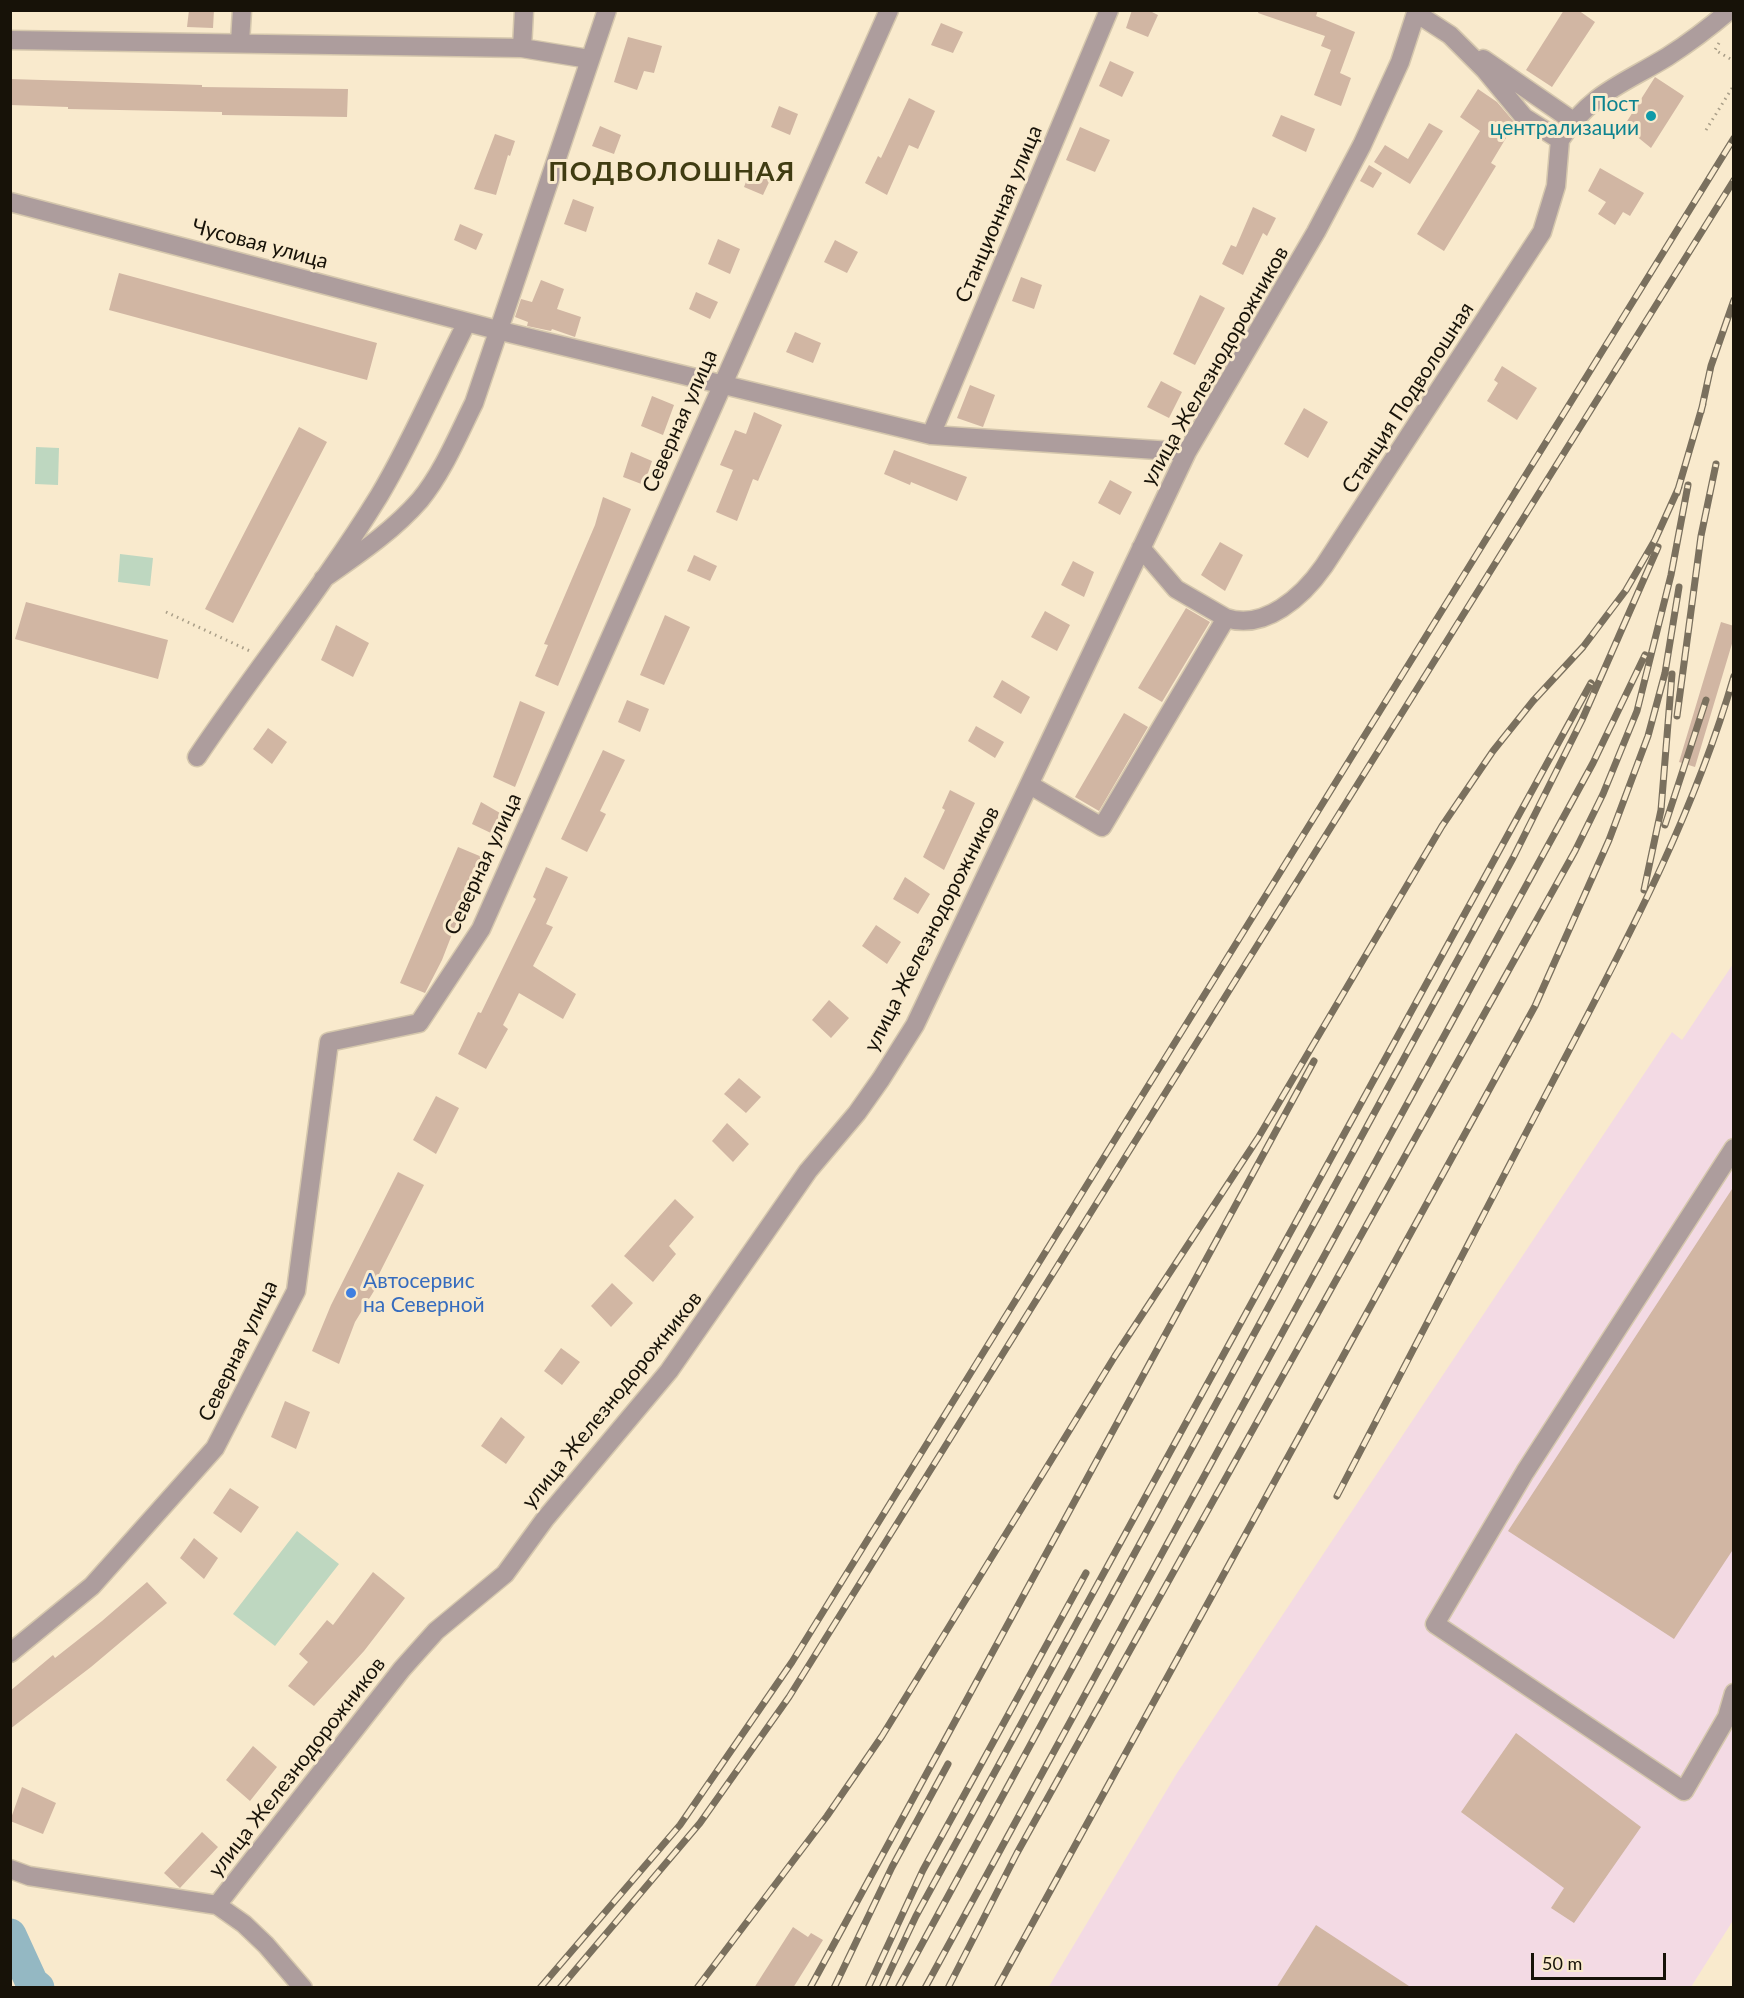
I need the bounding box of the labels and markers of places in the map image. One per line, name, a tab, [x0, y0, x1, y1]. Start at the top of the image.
place label: Пост централизации	[1490, 91, 1639, 141]
marker: Пост централизации	[1644, 109, 1658, 123]
place label: Автосервис на Северной	[363, 1268, 485, 1318]
marker: Автосервис на Северной	[344, 1286, 358, 1300]

